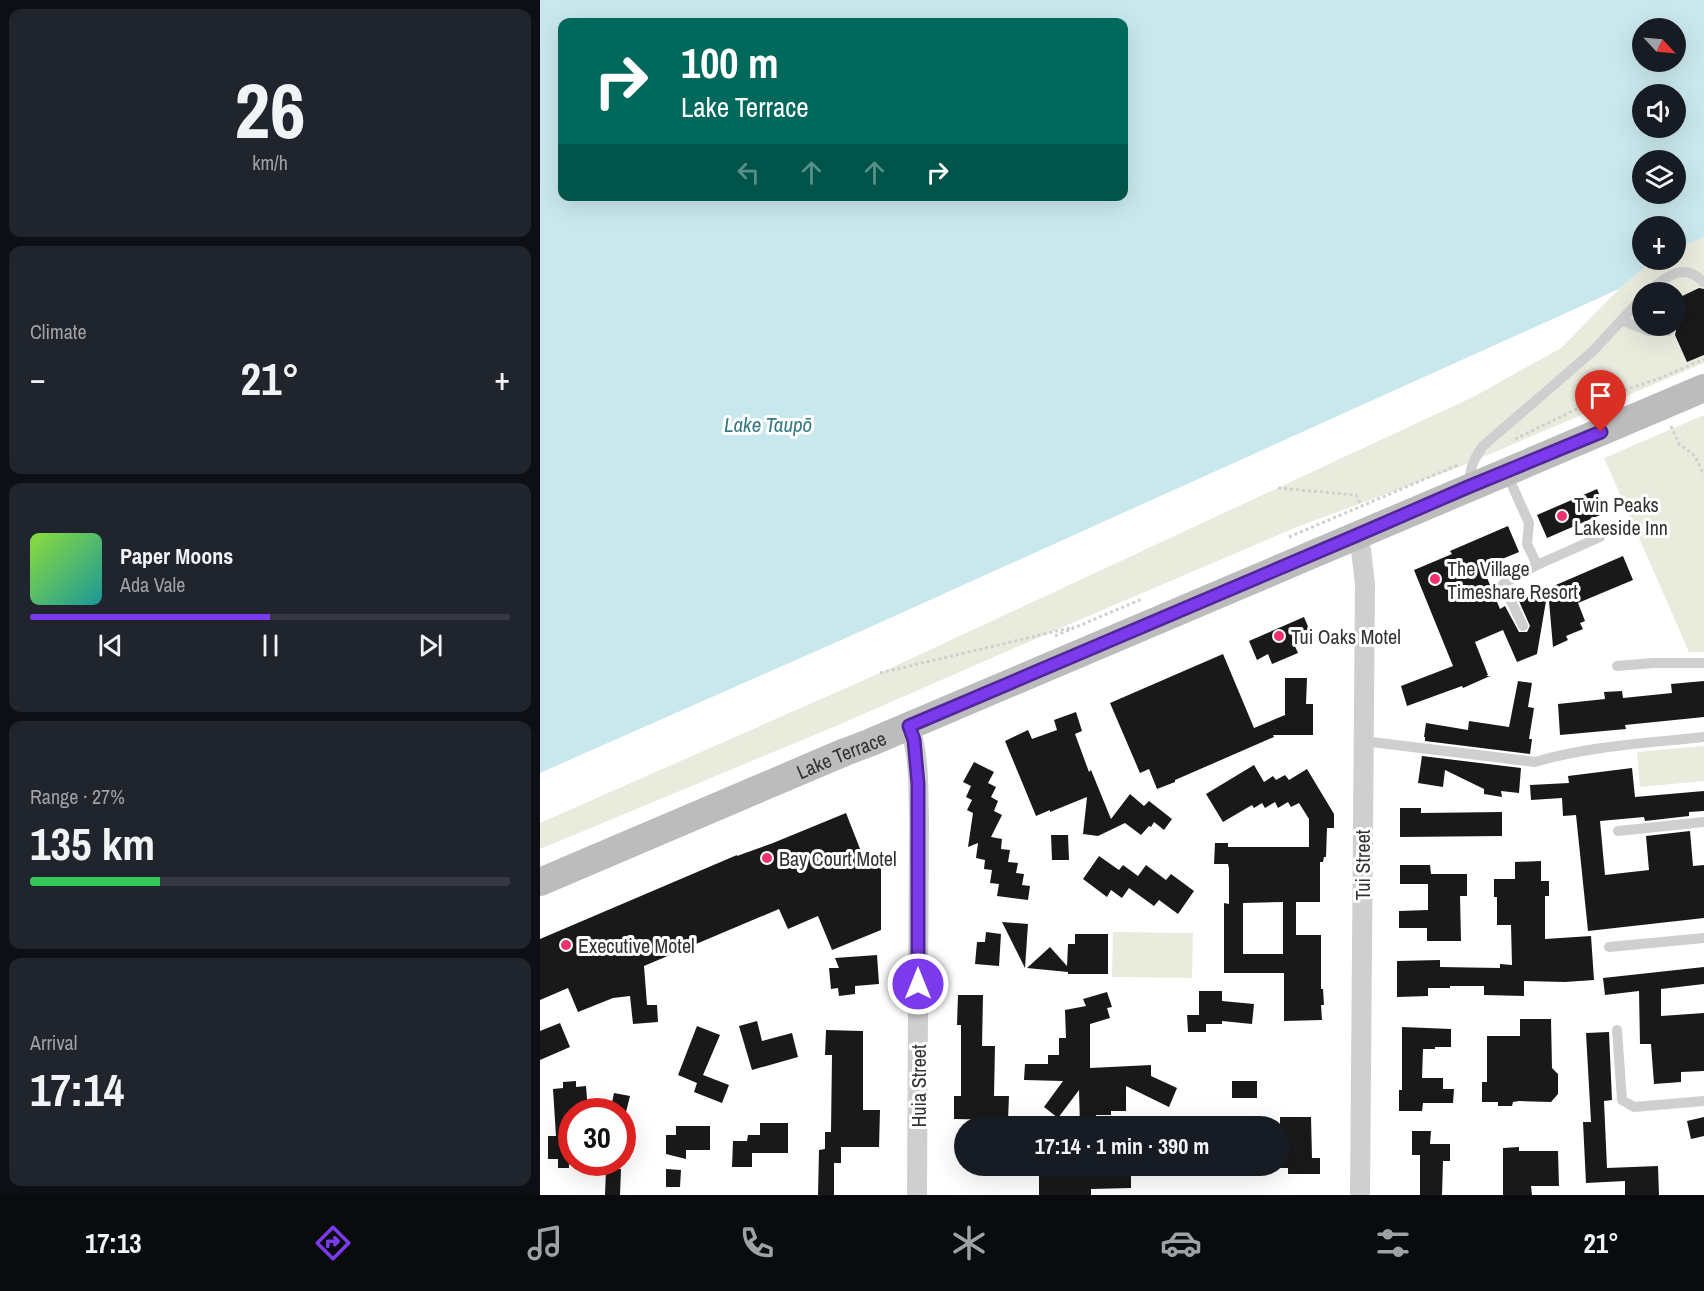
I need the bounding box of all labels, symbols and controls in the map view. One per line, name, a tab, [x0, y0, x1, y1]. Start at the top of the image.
north arrow	[1632, 18, 1686, 72]
map controls	[1632, 18, 1686, 336]
text: 100 m	[681, 35, 779, 91]
icon: right	[582, 42, 660, 120]
text: 26	[234, 57, 306, 162]
button: sound	[1632, 84, 1686, 138]
text: Lake Terrace	[681, 89, 809, 125]
text: km/h	[252, 149, 288, 176]
button: layers	[1632, 150, 1686, 204]
icon: left	[732, 156, 765, 189]
icon: ahead	[795, 156, 828, 189]
icon: ahead	[858, 156, 891, 189]
icon: right	[921, 156, 954, 189]
button: +	[1632, 216, 1686, 270]
button: −	[1632, 282, 1686, 336]
text: Climate	[30, 318, 87, 345]
text: 21°	[240, 348, 300, 409]
text: −	[30, 356, 46, 400]
text: +	[494, 356, 510, 400]
pin	[1575, 370, 1626, 432]
icon: arrive	[1584, 379, 1617, 412]
water label: Lake Taupō	[724, 410, 812, 439]
place label: Twin Peaks Lakeside Inn	[1574, 491, 1668, 541]
marker: Twin Peaks Lakeside Inn	[1555, 509, 1569, 523]
text: Paper Moons	[120, 541, 233, 571]
place label: The Village Timeshare Resort	[1447, 555, 1578, 605]
text: Ada Vale	[120, 571, 185, 598]
marker: The Village Timeshare Resort	[1428, 572, 1442, 586]
place label: Tui Oaks Motel	[1291, 623, 1401, 650]
icon: previous	[94, 629, 127, 662]
icon: pause	[254, 629, 287, 662]
icon: next	[414, 629, 447, 662]
marker: Tui Oaks Motel	[1272, 629, 1286, 643]
street label: Lake Terrace	[792, 724, 890, 785]
text: Range · 27%	[30, 783, 125, 810]
text: 135 km	[30, 813, 155, 874]
street label: Tui Street	[1349, 829, 1376, 900]
place label: Bay Court Motel	[779, 845, 897, 872]
marker: Bay Court Motel	[760, 851, 774, 865]
place label: Executive Motel	[578, 932, 695, 959]
marker: Executive Motel	[559, 938, 573, 952]
position arrow	[886, 952, 950, 1016]
text: Arrival	[30, 1029, 77, 1056]
street label: Huia Street	[905, 1044, 932, 1127]
text: 17:14	[30, 1059, 124, 1120]
speed limit sign: 30	[558, 1098, 636, 1176]
text: 17:14 · 1 min · 390 m	[1035, 1131, 1209, 1161]
icon: directions	[312, 1222, 354, 1264]
icon: music	[524, 1222, 566, 1264]
icon: phone	[736, 1222, 778, 1264]
icon: climate	[948, 1222, 990, 1264]
icon: car	[1160, 1222, 1202, 1264]
icon: filters	[1372, 1222, 1414, 1264]
text: 17:13	[85, 1225, 142, 1261]
text: 21°	[1584, 1225, 1619, 1261]

